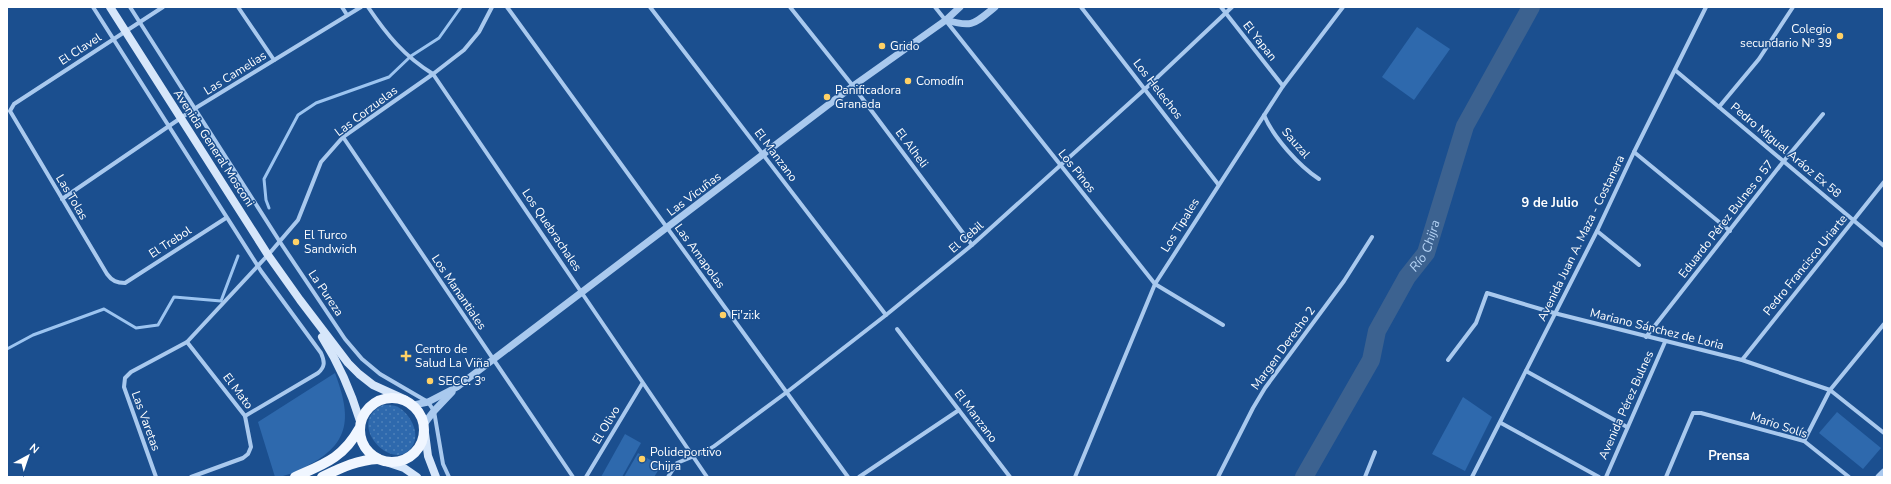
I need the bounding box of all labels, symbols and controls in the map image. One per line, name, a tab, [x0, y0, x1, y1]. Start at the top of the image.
street label: El Yapan	[1239, 18, 1281, 64]
place label: Colegio secundario Nº 39	[1740, 21, 1832, 51]
street label: El Clavel	[56, 29, 105, 69]
marker: Colegio secundario Nº 39	[1835, 31, 1845, 41]
place label: Grido	[890, 38, 920, 54]
marker: Grido	[877, 41, 887, 51]
street label: Las Camelias	[201, 47, 270, 99]
street label: Los Helechos	[1129, 56, 1187, 123]
place label: Comodín	[916, 73, 964, 89]
marker: Comodín	[903, 76, 913, 86]
street label: Las Corzuelas	[331, 82, 401, 140]
place label: Panificadora Granada	[835, 82, 901, 112]
street label: Avenida General Mosconi	[170, 86, 258, 210]
marker: Panificadora Granada	[822, 92, 832, 102]
street label: Pedro Miguel Aráoz Ex 58	[1727, 99, 1845, 201]
street label: Sauzal	[1278, 124, 1314, 162]
street label: El Manzano	[751, 125, 801, 185]
street label: El Alheli	[892, 125, 932, 171]
street label: Los Pinos	[1055, 146, 1100, 196]
street label: Avenida Juan A. Maza - Costanera	[1534, 152, 1628, 324]
street label: Eduardo Pérez Bulnes o 57	[1675, 157, 1777, 281]
street label: Las Vicuñas	[664, 168, 725, 220]
street label: Las Tolas	[52, 171, 92, 223]
street label: Los Quebrachales	[518, 186, 586, 275]
district label: 9 de Julio	[1522, 194, 1578, 212]
street label: Los Tipales	[1157, 195, 1203, 255]
street label: Pedro Francisco Uriarte	[1759, 211, 1851, 319]
street label: El Cebil	[945, 217, 987, 256]
water label: Río Chijra	[1405, 218, 1445, 276]
street label: Las Amapolas	[671, 220, 729, 292]
street label: El Trebol	[146, 222, 195, 262]
place label: El Turco Sandwich	[304, 227, 357, 257]
marker: El Turco Sandwich	[291, 237, 301, 247]
street label: Los Manantiales	[428, 251, 490, 333]
street label: La Pureza	[305, 267, 347, 319]
street label: Margen Derecho 2	[1247, 303, 1319, 393]
street label: Mariano Sánchez de Loria	[1588, 305, 1726, 353]
place label: Fi'zi:k	[731, 307, 761, 323]
marker: Fi'zi:k	[718, 310, 728, 320]
place label: Centro de Salud La Viña	[415, 341, 489, 371]
street label: Avenida Pérez Bulnes	[1595, 348, 1657, 462]
marker: Centro de Salud La Viña	[400, 350, 412, 362]
street label: El Mato	[219, 370, 257, 412]
place label: SECC. 3º	[438, 373, 485, 389]
marker: SECC. 3º	[425, 376, 435, 386]
street label: El Manzano	[951, 386, 1001, 446]
street label: Las Varetas	[128, 389, 164, 453]
street label: El Olivo	[588, 403, 624, 447]
street label: Mario Solís	[1748, 408, 1810, 442]
north arrow	[8, 436, 48, 476]
text: N	[26, 440, 42, 457]
place label: Polideportivo Chijra	[650, 444, 722, 474]
district label: Prensa	[1708, 447, 1750, 465]
marker: Polideportivo Chijra	[637, 454, 647, 464]

